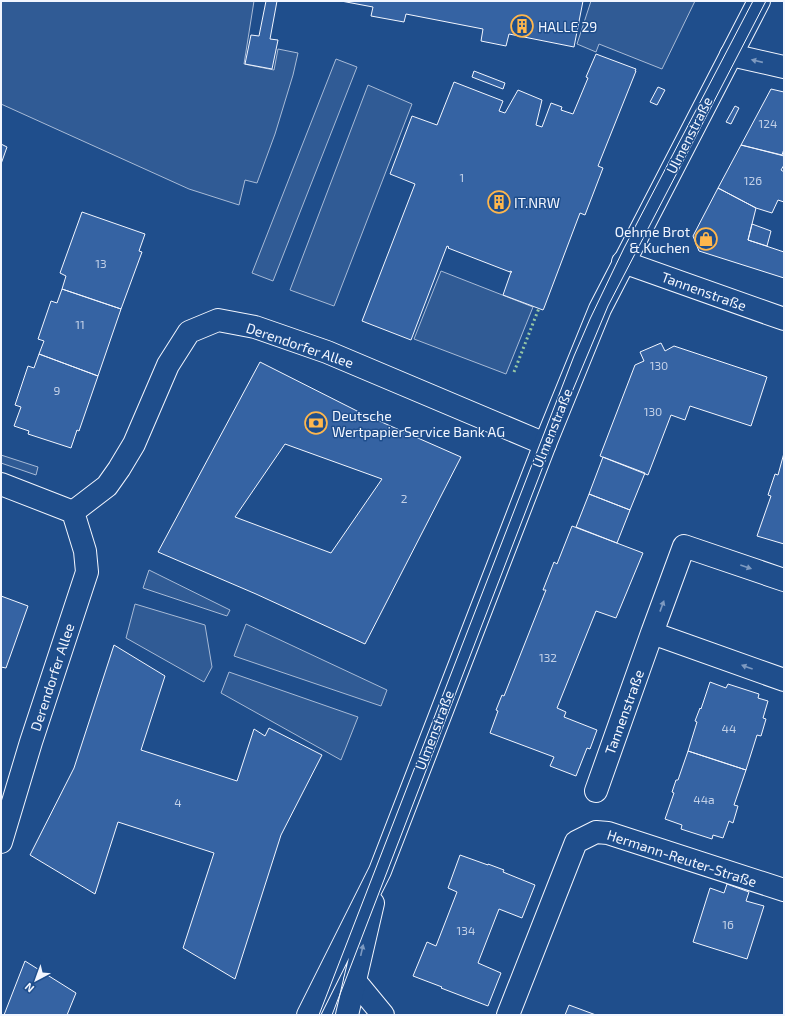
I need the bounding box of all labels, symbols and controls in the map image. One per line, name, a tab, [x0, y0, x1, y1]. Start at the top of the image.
building icon: HALLE 29	[509, 13, 535, 39]
place label: HALLE 29	[538, 18, 597, 35]
one-way arrow	[751, 58, 763, 64]
street label: Ulmenstraße	[662, 94, 716, 176]
house number: 124	[759, 116, 777, 130]
house number: 1	[460, 170, 464, 184]
house number: 126	[744, 173, 762, 187]
building icon: IT.NRW	[486, 189, 512, 215]
place label: IT.NRW	[514, 194, 560, 211]
place label: Oehme Brot & Kuchen	[615, 223, 690, 256]
shop icon: Oehme Brot & Kuchen	[693, 226, 719, 252]
house number: 13	[95, 256, 107, 270]
street label: Tannenstraße	[659, 268, 749, 314]
house number: 11	[75, 317, 85, 331]
street label: Derendorfer Allee	[244, 319, 356, 371]
house number: 130	[650, 358, 668, 372]
house number: 9	[54, 383, 61, 397]
street label: Ulmenstraße	[528, 386, 576, 470]
house number: 130	[644, 404, 662, 418]
place label: Deutsche WertpapierService Bank AG	[332, 407, 505, 440]
bank icon: Deutsche WertpapierService Bank AG	[303, 410, 329, 436]
house number: 2	[401, 491, 408, 505]
one-way arrow	[741, 564, 753, 570]
one-way arrow	[659, 599, 665, 611]
street label: Derendorfer Allee	[27, 621, 77, 733]
house number: 132	[539, 650, 557, 664]
one-way arrow	[741, 663, 753, 669]
street label: Tannenstraße	[601, 667, 647, 757]
street label: Ulmenstraße	[411, 688, 457, 772]
house number: 44	[722, 721, 736, 735]
house number: 44a	[693, 792, 715, 806]
house number: 4	[174, 795, 182, 809]
street label: Hermann-Reuter-Straße	[605, 826, 759, 890]
house number: 16	[722, 917, 734, 931]
house number: 134	[457, 923, 475, 937]
one-way arrow	[360, 944, 366, 956]
north arrow	[16, 960, 56, 1000]
text: N	[22, 980, 36, 995]

